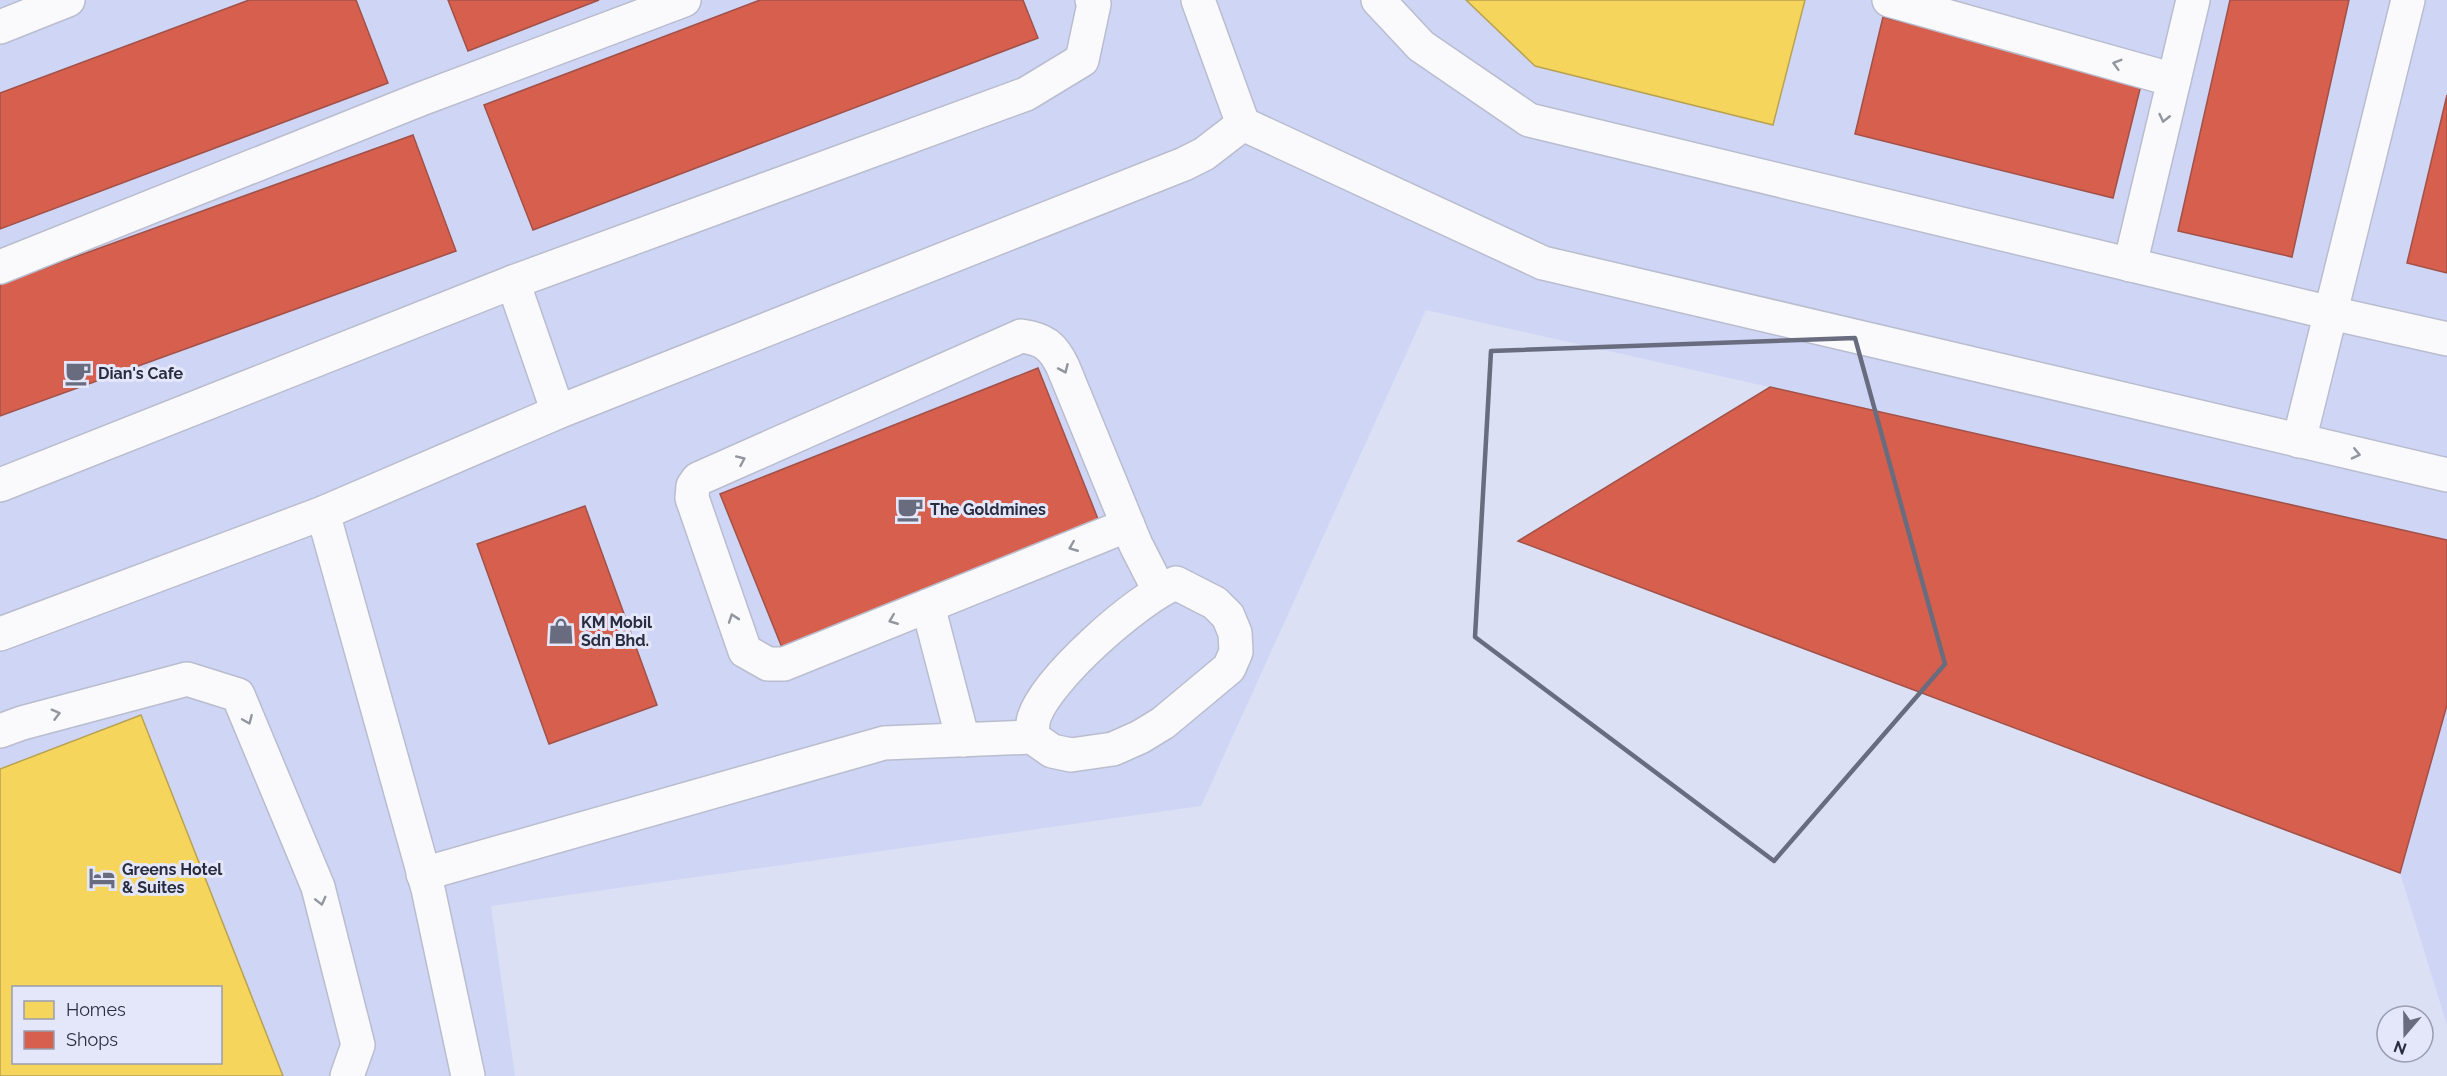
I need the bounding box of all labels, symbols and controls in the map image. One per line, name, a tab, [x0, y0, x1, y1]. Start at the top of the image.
one-way arrow	[2112, 59, 2123, 71]
one-way arrow	[2159, 113, 2172, 123]
cafe icon: Dian's Cafe	[63, 358, 93, 388]
one-way arrow	[1057, 362, 1069, 373]
place label: Dian's Cafe	[98, 364, 183, 383]
one-way arrow	[2351, 447, 2361, 460]
one-way arrow	[735, 455, 746, 467]
cafe icon: The Goldmines	[895, 494, 925, 524]
place label: The Goldmines	[930, 500, 1046, 519]
one-way arrow	[1069, 540, 1080, 552]
place label: KM Mobil Sdn Bhd.	[581, 613, 653, 650]
one-way arrow	[728, 613, 741, 624]
one-way arrow	[888, 613, 899, 625]
shop icon: KM Mobil Sdn Bhd.	[546, 616, 576, 646]
one-way arrow	[50, 709, 61, 721]
one-way arrow	[241, 714, 253, 725]
place label: Greens Hotel & Suites	[122, 860, 223, 897]
hotel icon: Greens Hotel & Suites	[87, 863, 117, 893]
one-way arrow	[314, 895, 327, 905]
legend	[12, 986, 222, 1064]
text: Homes	[66, 999, 126, 1020]
north arrow	[2375, 1004, 2435, 1064]
text: Shops	[66, 1029, 118, 1050]
text: N	[2391, 1037, 2409, 1059]

